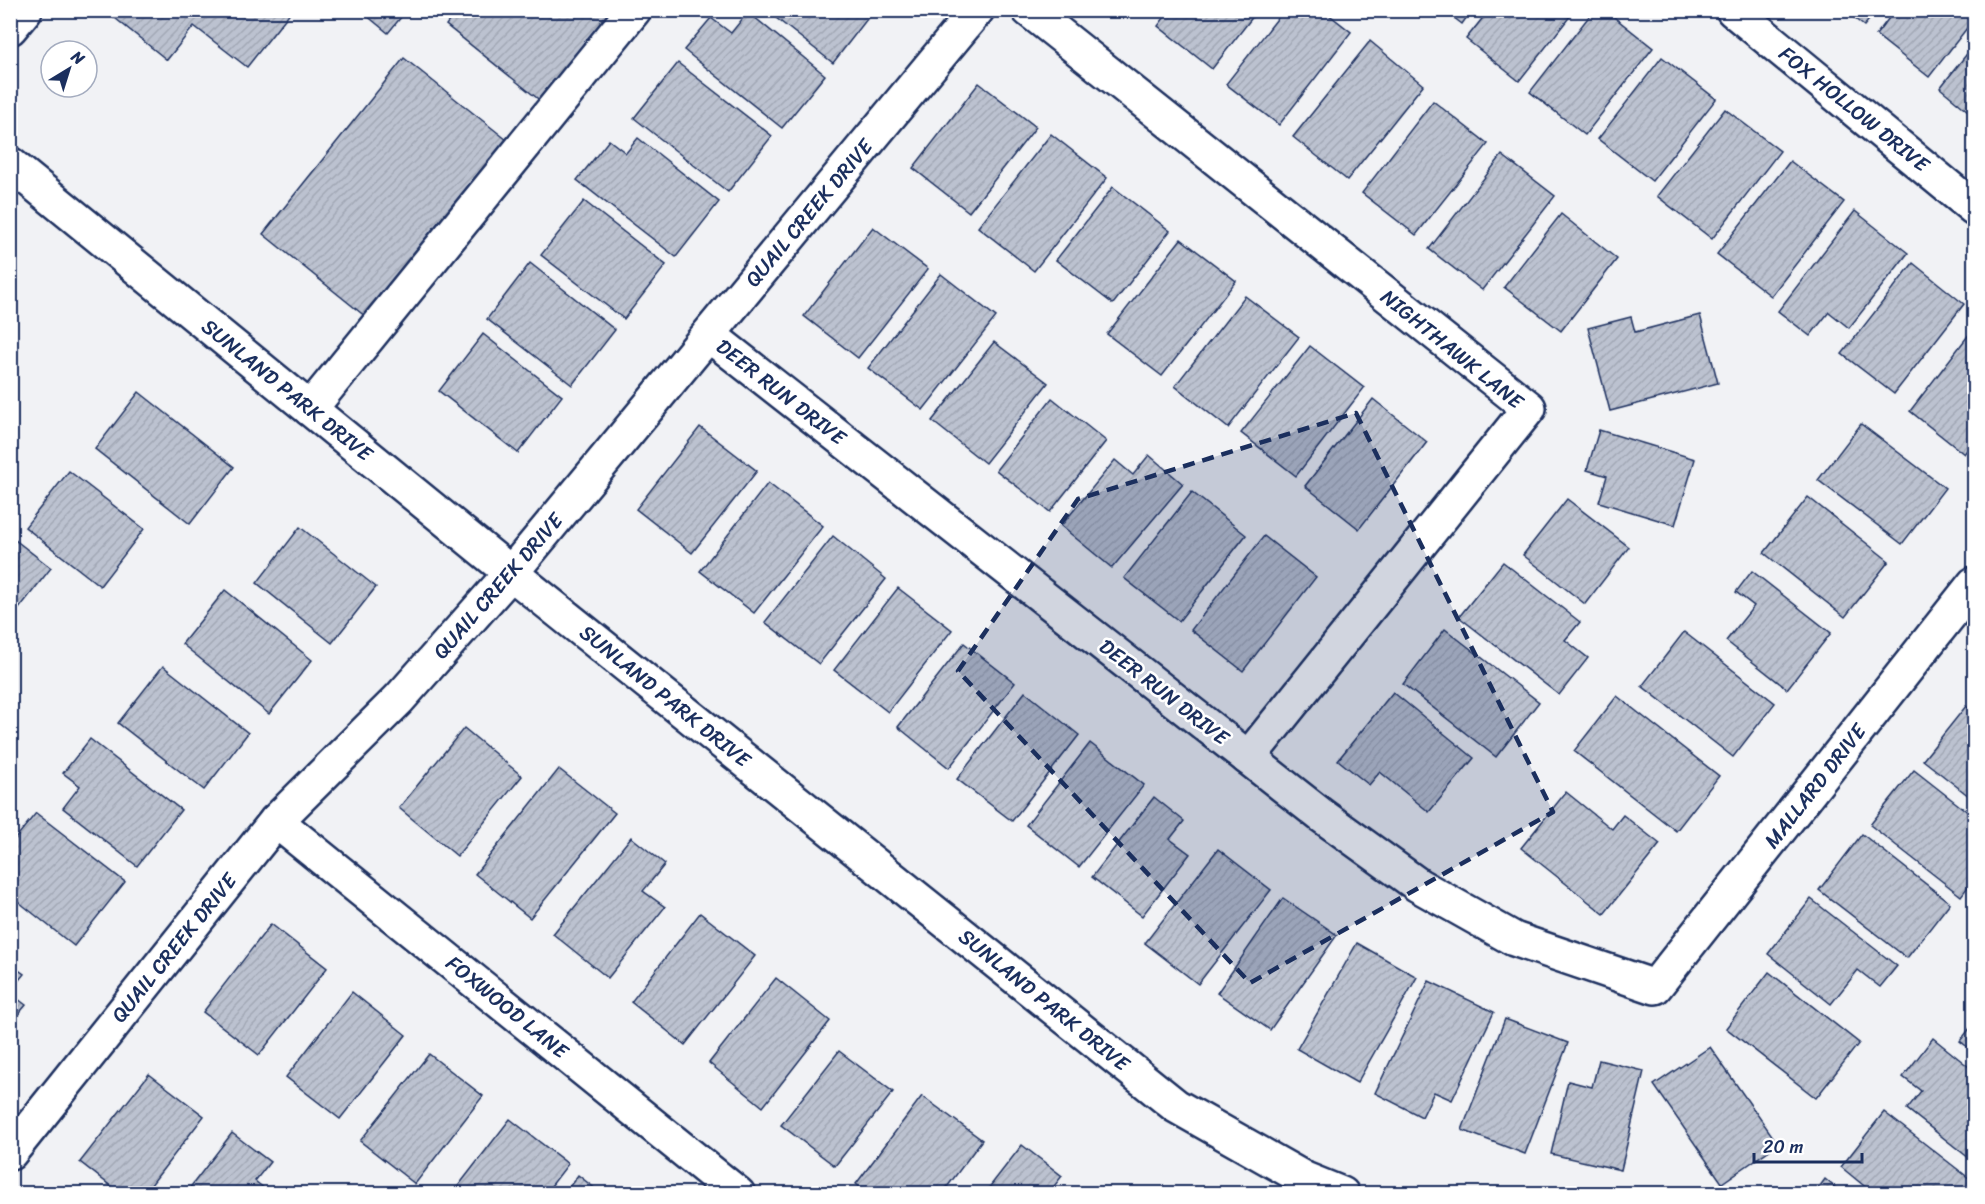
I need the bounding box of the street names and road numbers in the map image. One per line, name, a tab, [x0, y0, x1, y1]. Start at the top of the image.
street label: FOX HOLLOW DRIVE	[1770, 36, 1939, 183]
street label: QUAIL CREEK DRIVE	[735, 129, 884, 296]
street label: NIGHTHAWK LANE	[1372, 279, 1533, 420]
street label: SUNLAND PARK DRIVE	[193, 308, 382, 472]
street label: DEER RUN DRIVE	[707, 329, 856, 456]
street label: QUAIL CREEK DRIVE	[423, 503, 574, 668]
street label: SUNLAND PARK DRIVE	[571, 614, 760, 778]
street label: DEER RUN DRIVE	[1090, 629, 1239, 756]
street label: MALLARD DRIVE	[1754, 714, 1877, 857]
street label: QUAIL CREEK DRIVE	[101, 863, 248, 1032]
street label: SUNLAND PARK DRIVE	[950, 918, 1139, 1082]
street label: FOXWOOD LANE	[437, 945, 578, 1070]

